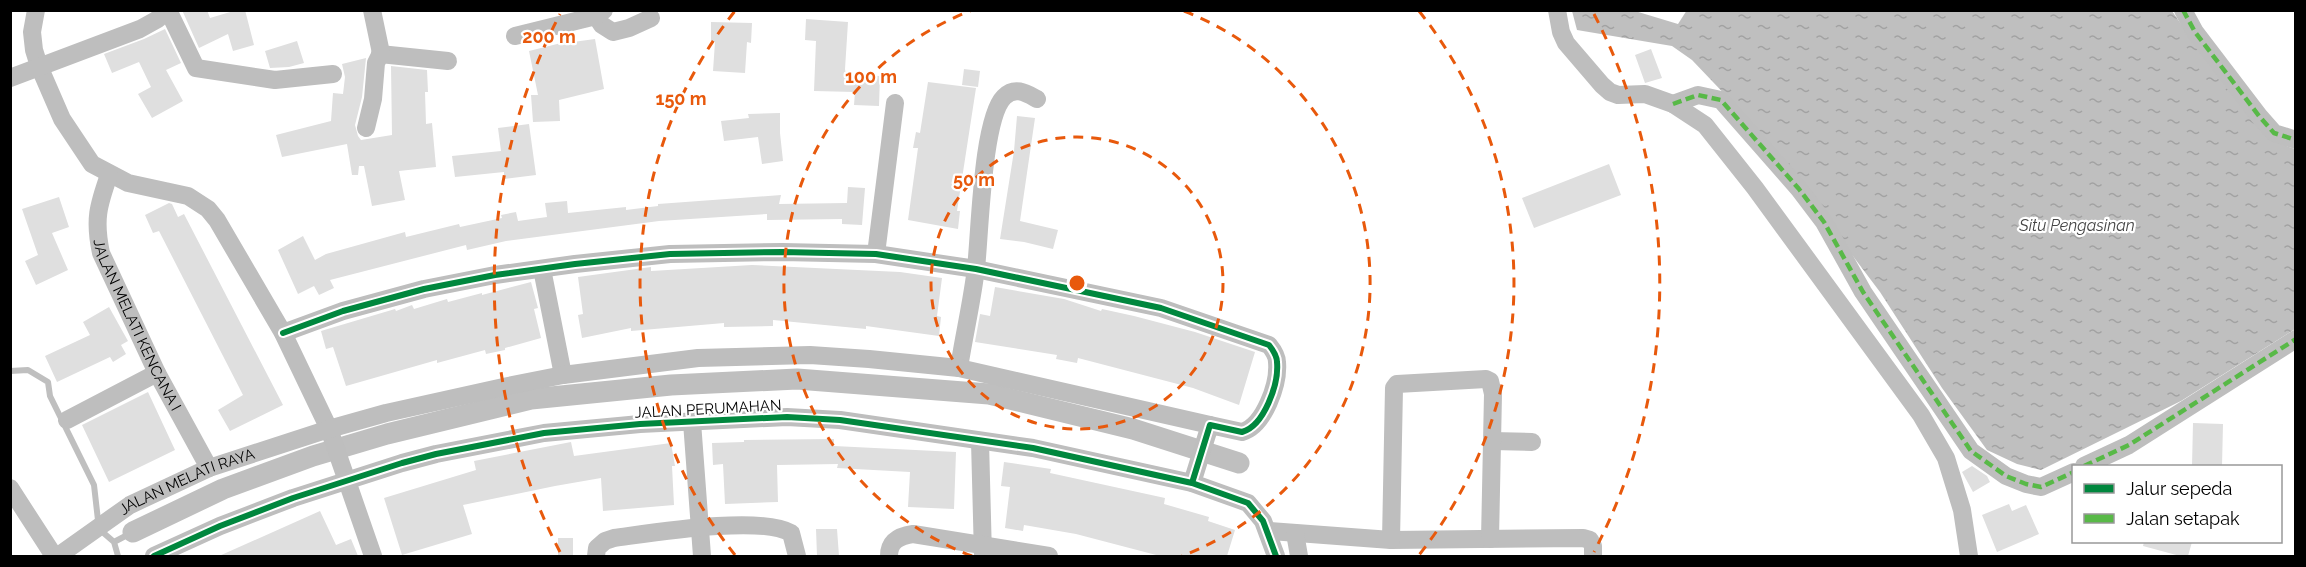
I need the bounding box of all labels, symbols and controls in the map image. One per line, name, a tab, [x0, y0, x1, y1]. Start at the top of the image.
text: 200 m	[522, 26, 576, 47]
text: 100 m	[845, 66, 897, 87]
text: 150 m	[656, 88, 707, 109]
text: 50 m	[953, 169, 995, 190]
water label: Situ Pengasinan	[2018, 216, 2135, 235]
street label: JALAN MELATI KENCANA I	[90, 238, 185, 414]
centre of rings	[1067, 273, 1087, 293]
street label: JALAN PERUMAHAN	[634, 396, 782, 422]
street label: JALAN MELATI RAYA	[116, 445, 257, 519]
legend	[2072, 465, 2282, 543]
text: Jalur sepeda	[2126, 478, 2232, 499]
text: Jalan setapak	[2126, 508, 2240, 529]

